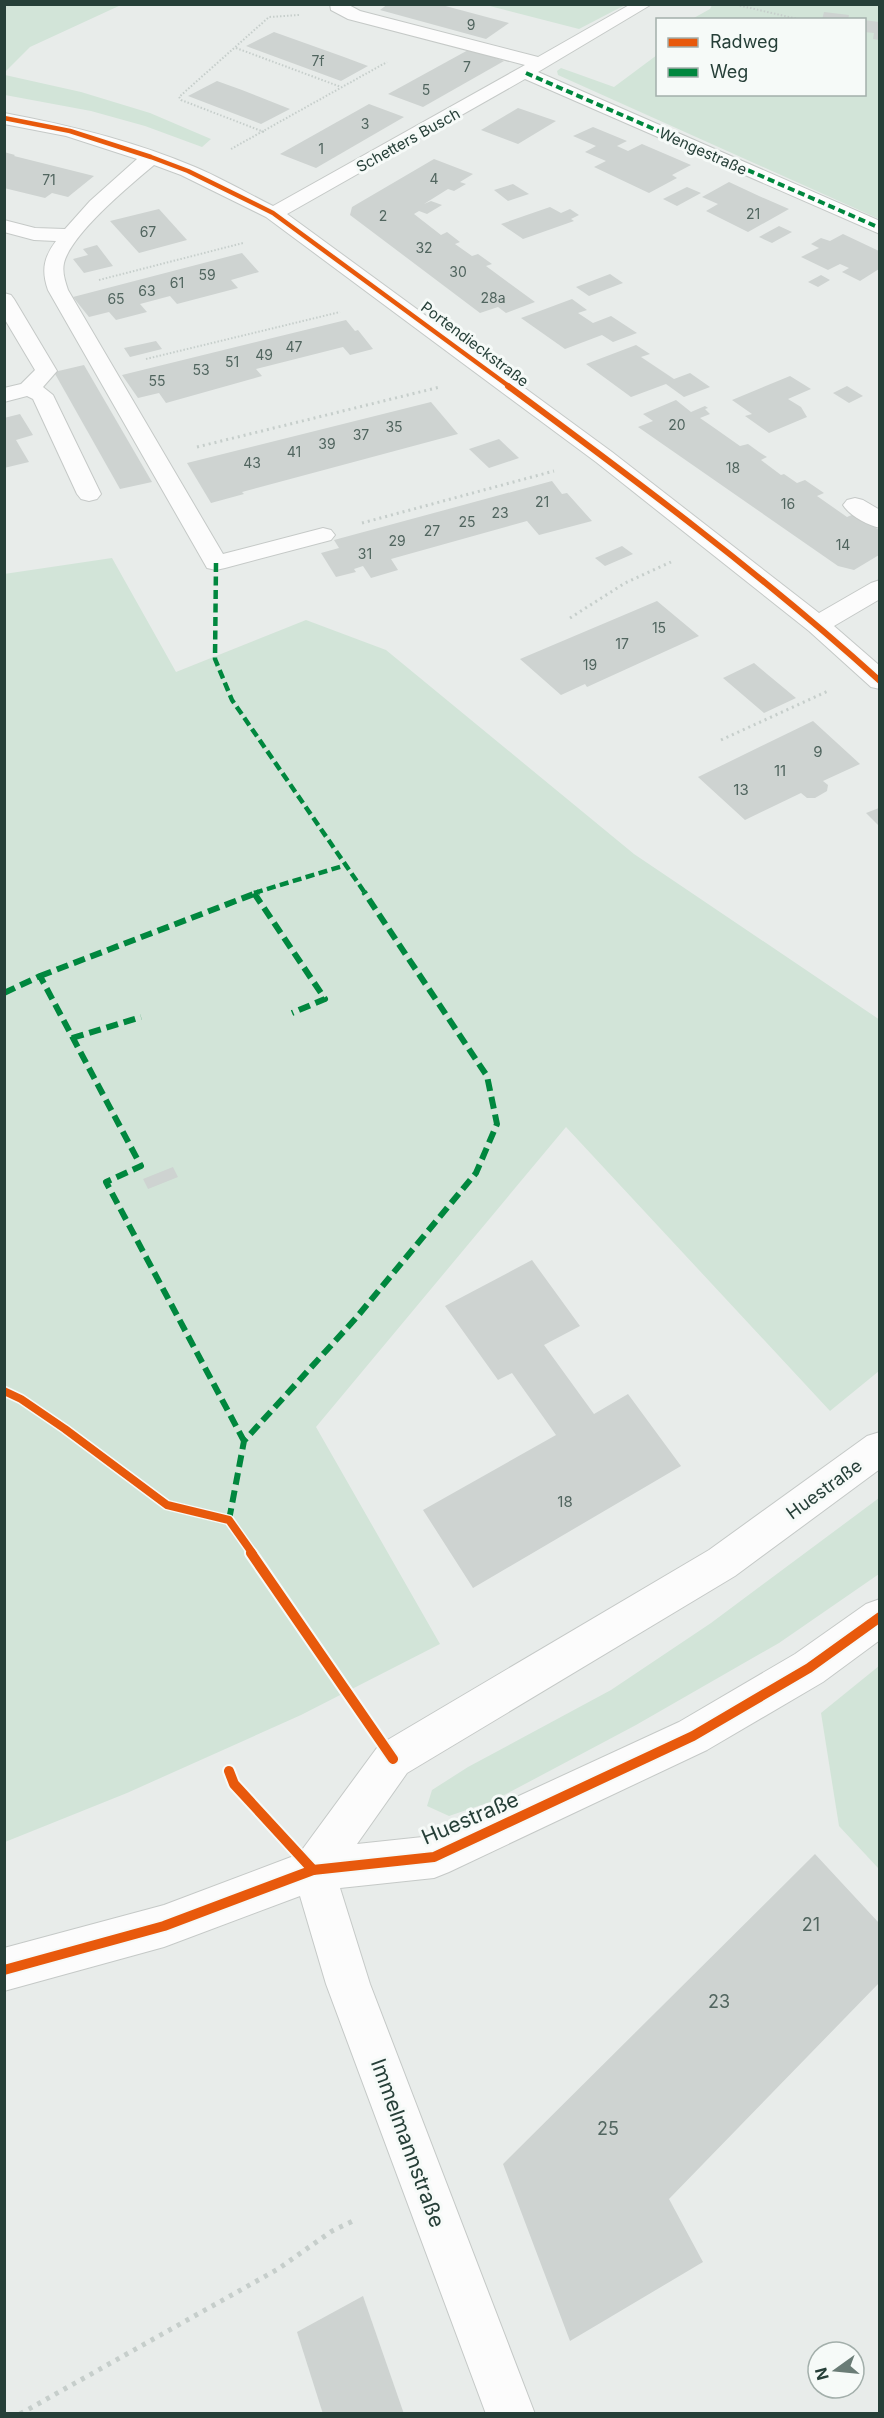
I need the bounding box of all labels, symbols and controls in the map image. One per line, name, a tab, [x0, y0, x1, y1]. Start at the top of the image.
house number: 9	[467, 16, 475, 33]
legend	[656, 18, 866, 96]
text: Radweg	[710, 31, 779, 52]
house number: 7f	[311, 52, 325, 69]
house number: 7	[463, 58, 471, 75]
text: Weg	[710, 61, 748, 82]
house number: 5	[422, 81, 430, 98]
street label: Schetters Busch	[353, 104, 463, 176]
house number: 3	[361, 115, 369, 132]
street label: Wengestraße	[656, 123, 750, 179]
house number: 1	[318, 140, 324, 157]
house number: 4	[429, 170, 439, 187]
house number: 71	[42, 171, 56, 188]
house number: 21	[746, 205, 760, 222]
house number: 2	[379, 207, 387, 224]
house number: 67	[140, 223, 156, 240]
house number: 32	[415, 239, 433, 256]
house number: 30	[449, 263, 467, 280]
house number: 59	[198, 266, 216, 283]
house number: 61	[170, 274, 184, 291]
house number: 63	[138, 282, 156, 299]
house number: 28a	[480, 289, 506, 306]
house number: 65	[107, 290, 125, 307]
street label: Portendieckstraße	[417, 297, 533, 391]
house number: 47	[286, 338, 303, 355]
house number: 49	[255, 346, 273, 363]
house number: 51	[225, 353, 239, 370]
house number: 53	[192, 361, 210, 378]
house number: 55	[148, 372, 166, 389]
house number: 20	[668, 416, 686, 433]
house number: 35	[385, 418, 403, 435]
house number: 37	[353, 426, 369, 443]
house number: 39	[318, 435, 336, 452]
house number: 41	[287, 443, 301, 460]
house number: 43	[243, 454, 261, 471]
house number: 18	[726, 459, 740, 476]
house number: 21	[535, 493, 549, 510]
house number: 16	[781, 495, 795, 512]
house number: 23	[491, 504, 509, 521]
house number: 25	[458, 513, 476, 530]
house number: 27	[424, 522, 440, 539]
house number: 29	[388, 532, 406, 549]
house number: 14	[836, 536, 850, 553]
house number: 31	[358, 545, 372, 562]
house number: 15	[652, 619, 666, 636]
house number: 17	[615, 635, 629, 652]
house number: 19	[583, 656, 597, 673]
house number: 9	[813, 742, 823, 761]
house number: 11	[774, 761, 786, 780]
house number: 13	[733, 780, 749, 799]
street label: Huestraße	[782, 1455, 866, 1523]
house number: 18	[557, 1492, 573, 1511]
street label: Huestraße	[418, 1786, 522, 1850]
house number: 21	[802, 1914, 820, 1935]
house number: 23	[708, 1991, 730, 2012]
street label: Immelmannstraße	[366, 2055, 450, 2231]
house number: 25	[597, 2118, 619, 2139]
north arrow	[806, 2340, 866, 2400]
text: N	[810, 2365, 833, 2382]

